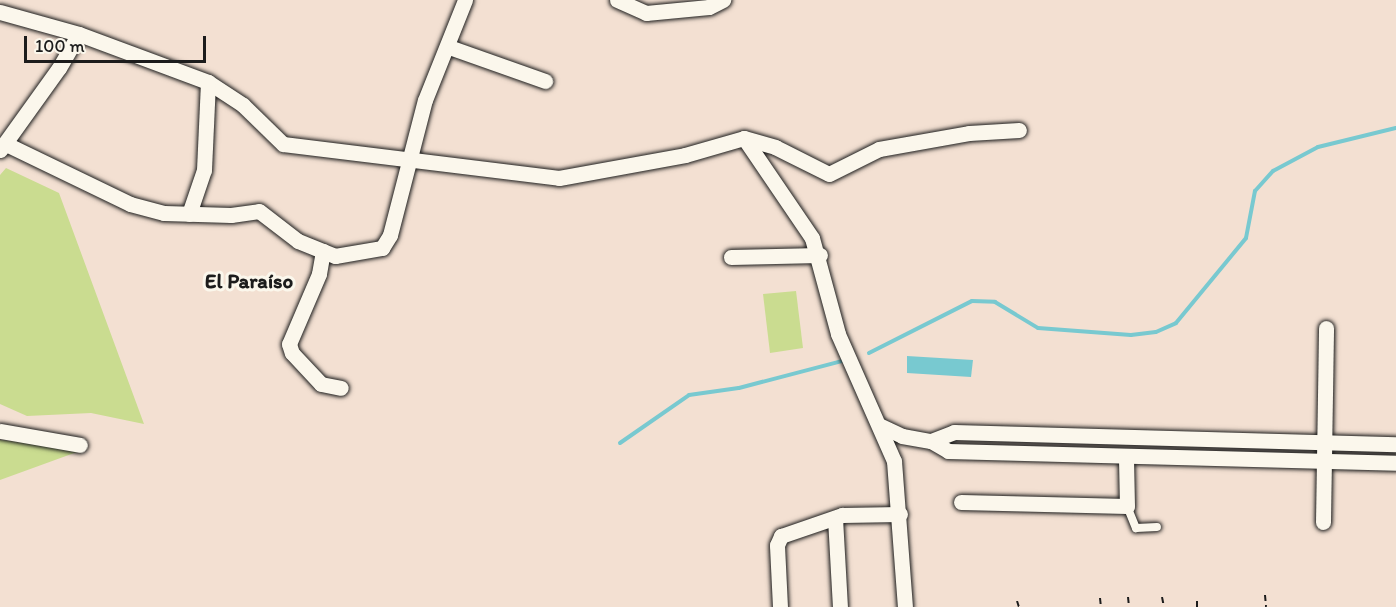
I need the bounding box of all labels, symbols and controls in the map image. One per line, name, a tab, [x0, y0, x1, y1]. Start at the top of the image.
scale bar	[27, 24, 208, 62]
text: 100 m	[35, 35, 85, 57]
district label: El Paraíso	[205, 268, 293, 294]

